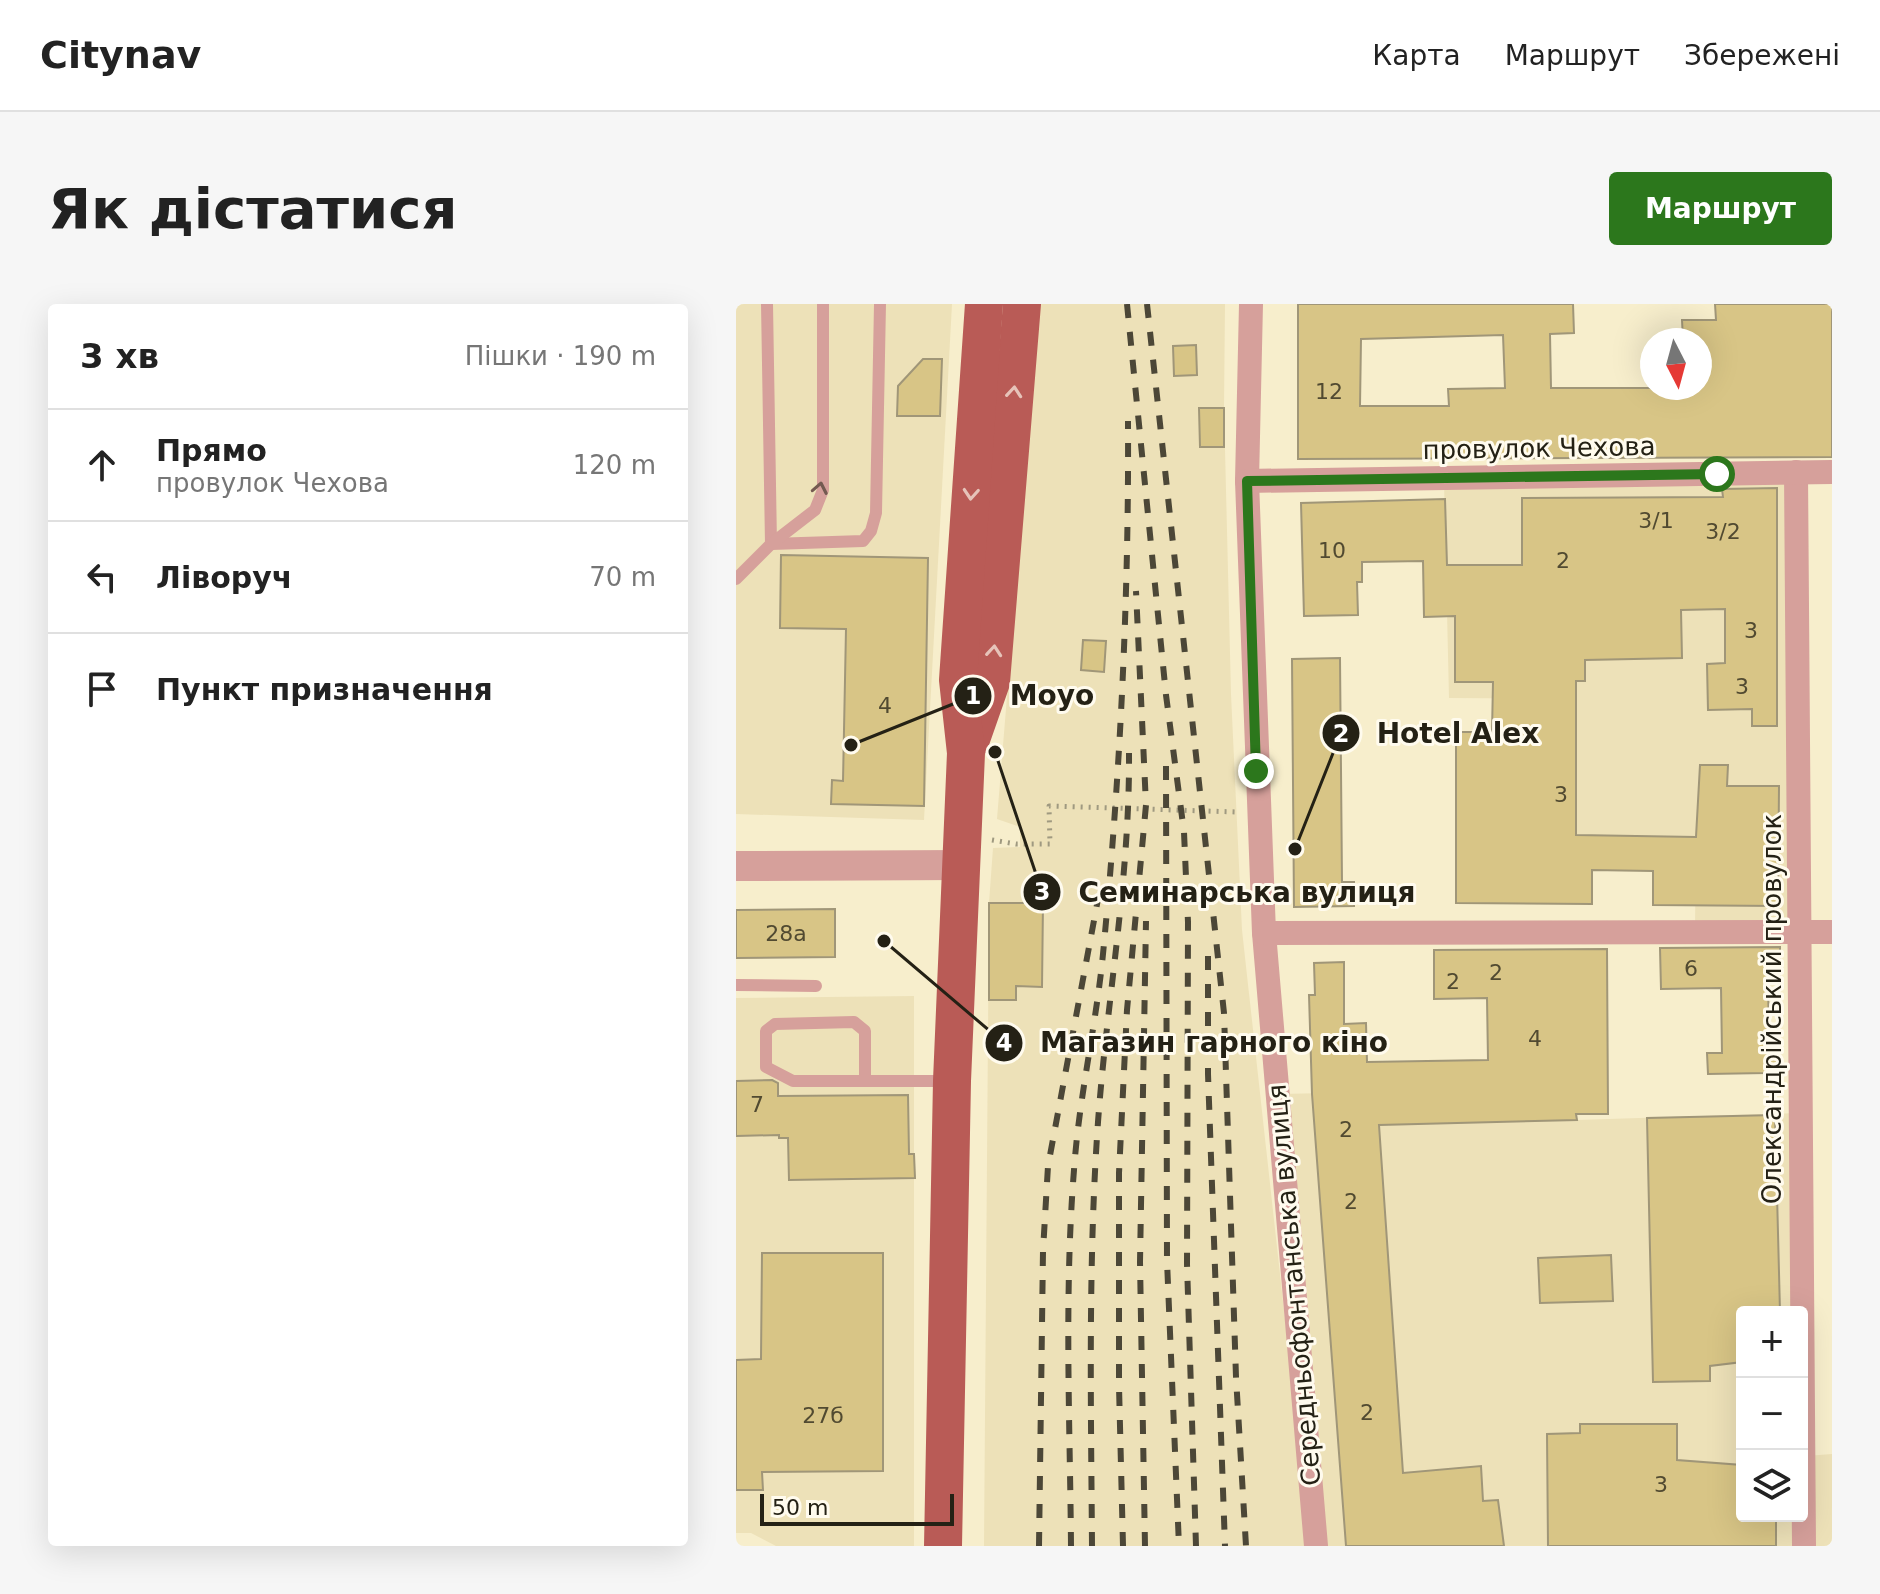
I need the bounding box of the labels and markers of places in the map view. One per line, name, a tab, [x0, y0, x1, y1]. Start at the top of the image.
callout: Moyo	[953, 670, 1110, 722]
callout: Hotel Alex	[1321, 707, 1555, 759]
callout: Семинарська вулиця	[1022, 866, 1431, 918]
callout: Магазин гарного кіно	[984, 1017, 1404, 1069]

